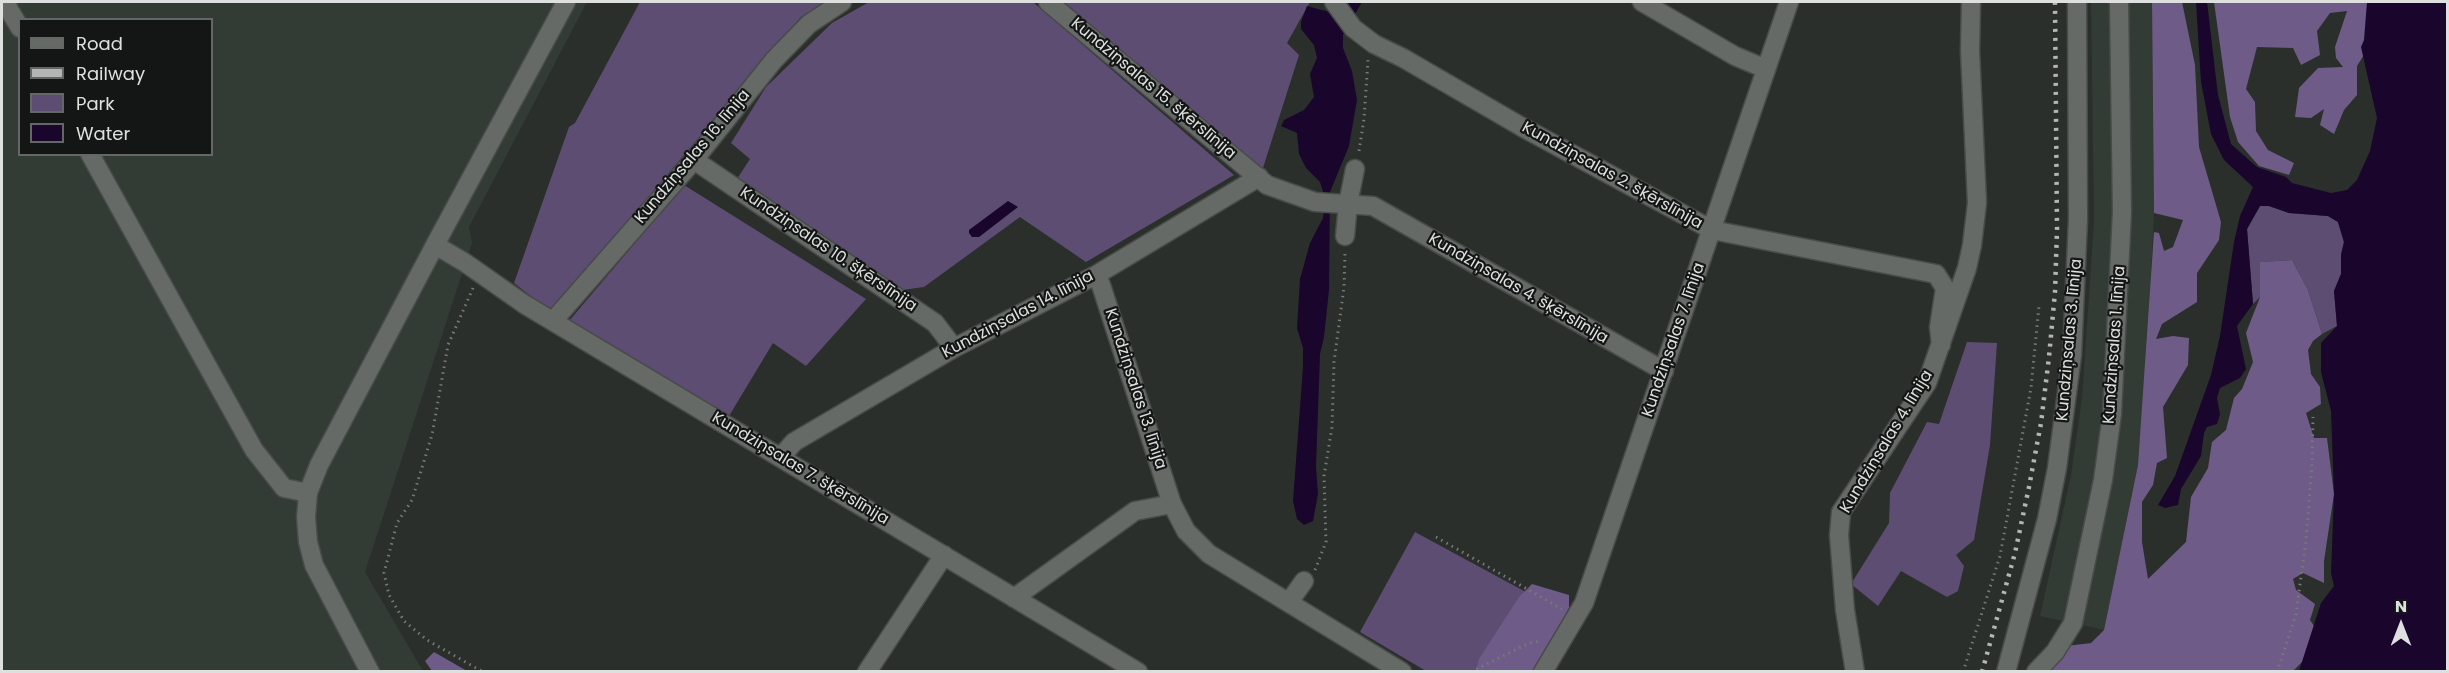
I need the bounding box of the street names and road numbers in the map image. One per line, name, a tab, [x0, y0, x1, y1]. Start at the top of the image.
street label: Kundziņsalas 15. šķērslīnija	[1067, 14, 1239, 164]
street label: Kundziņsalas 16. līnija	[631, 86, 755, 228]
street label: Kundziņsalas 2. šķērslīnija	[1518, 118, 1706, 234]
street label: Kundziņsalas 10. šķērslīnija	[736, 184, 920, 316]
street label: Kundziņsalas 4. šķērslīnija	[1425, 230, 1611, 348]
street label: Kundziņsalas 3. līnija	[2053, 258, 2087, 422]
street label: Kundziņsalas 7. līnija	[1639, 260, 1709, 420]
street label: Kundziņsalas 1. līnija	[2100, 265, 2130, 425]
street label: Kundziņsalas 14. līnija	[939, 267, 1097, 363]
street label: Kundziņsalas 13. līnija	[1100, 306, 1170, 472]
street label: Kundziņsalas 4. līnija	[1837, 367, 1937, 517]
street label: Kundziņsalas 7. šķērslīnija	[708, 409, 892, 529]

